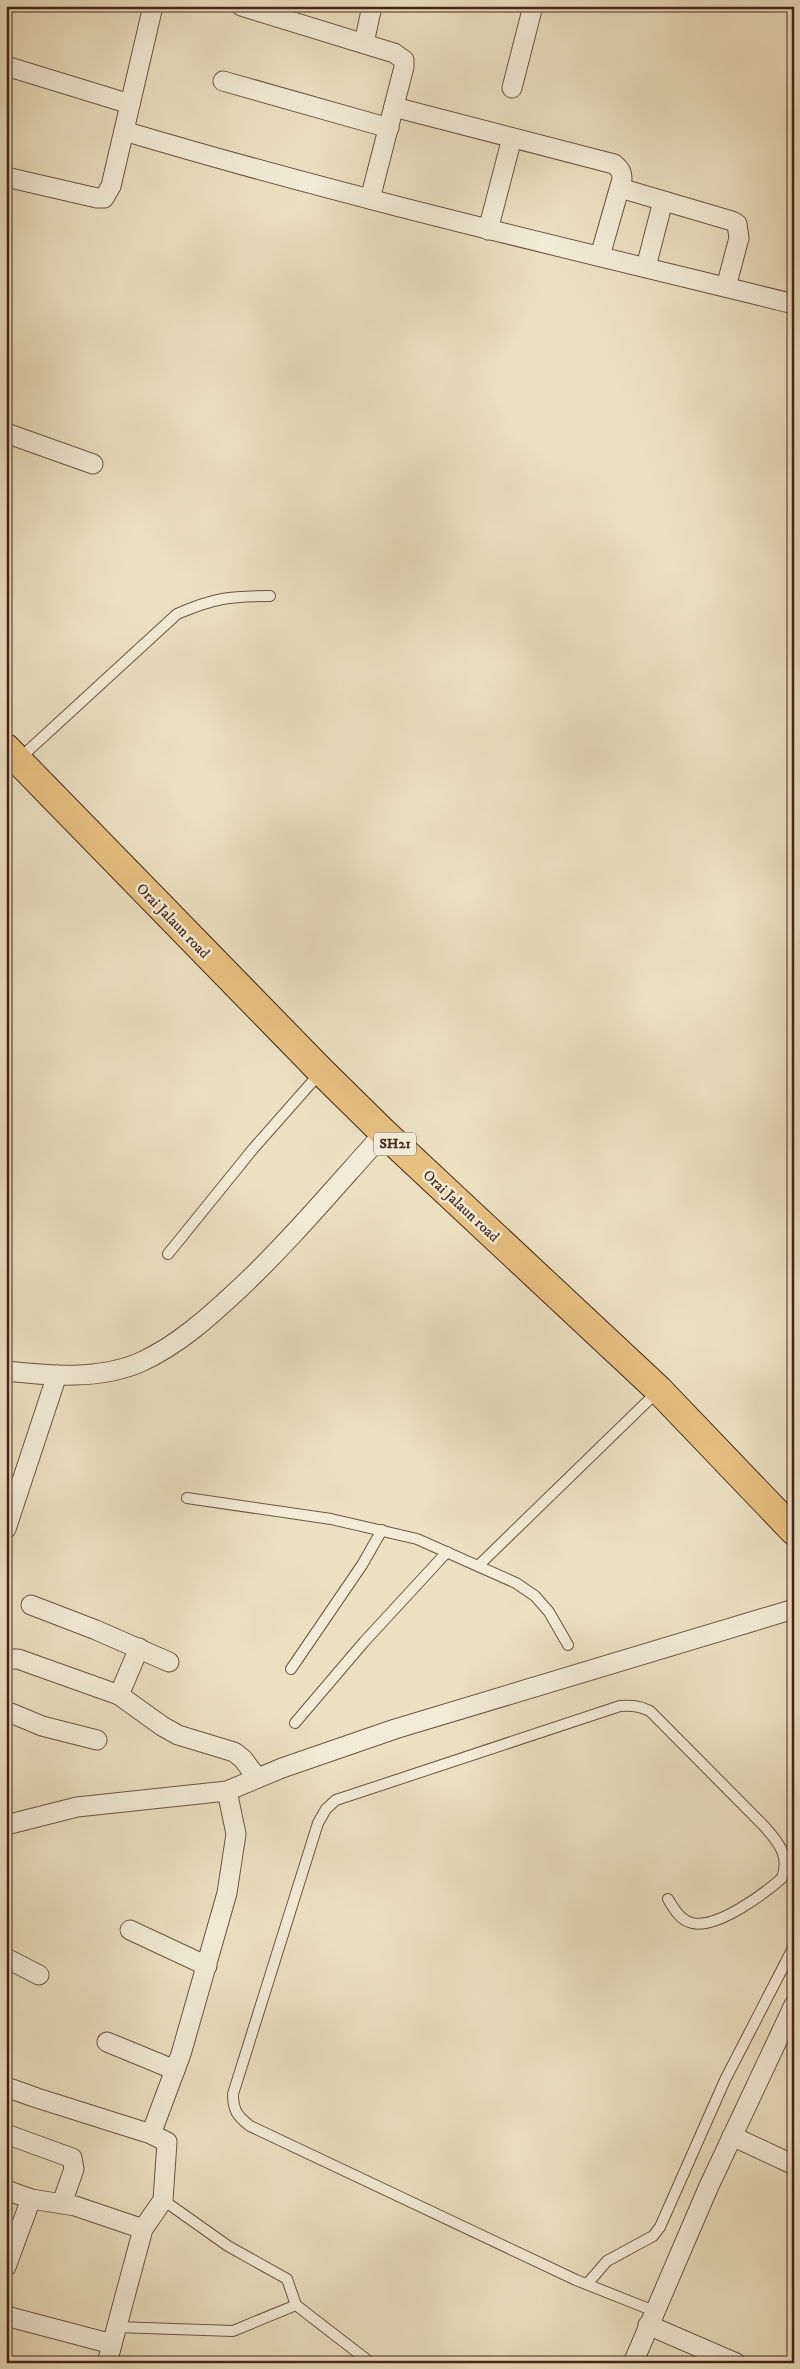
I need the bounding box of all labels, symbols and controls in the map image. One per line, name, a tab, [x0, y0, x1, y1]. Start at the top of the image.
street label: Orai Jalaun road	[132, 879, 214, 963]
road number: SH21	[374, 1132, 416, 1156]
street label: Orai Jalaun road	[419, 1166, 504, 1247]

